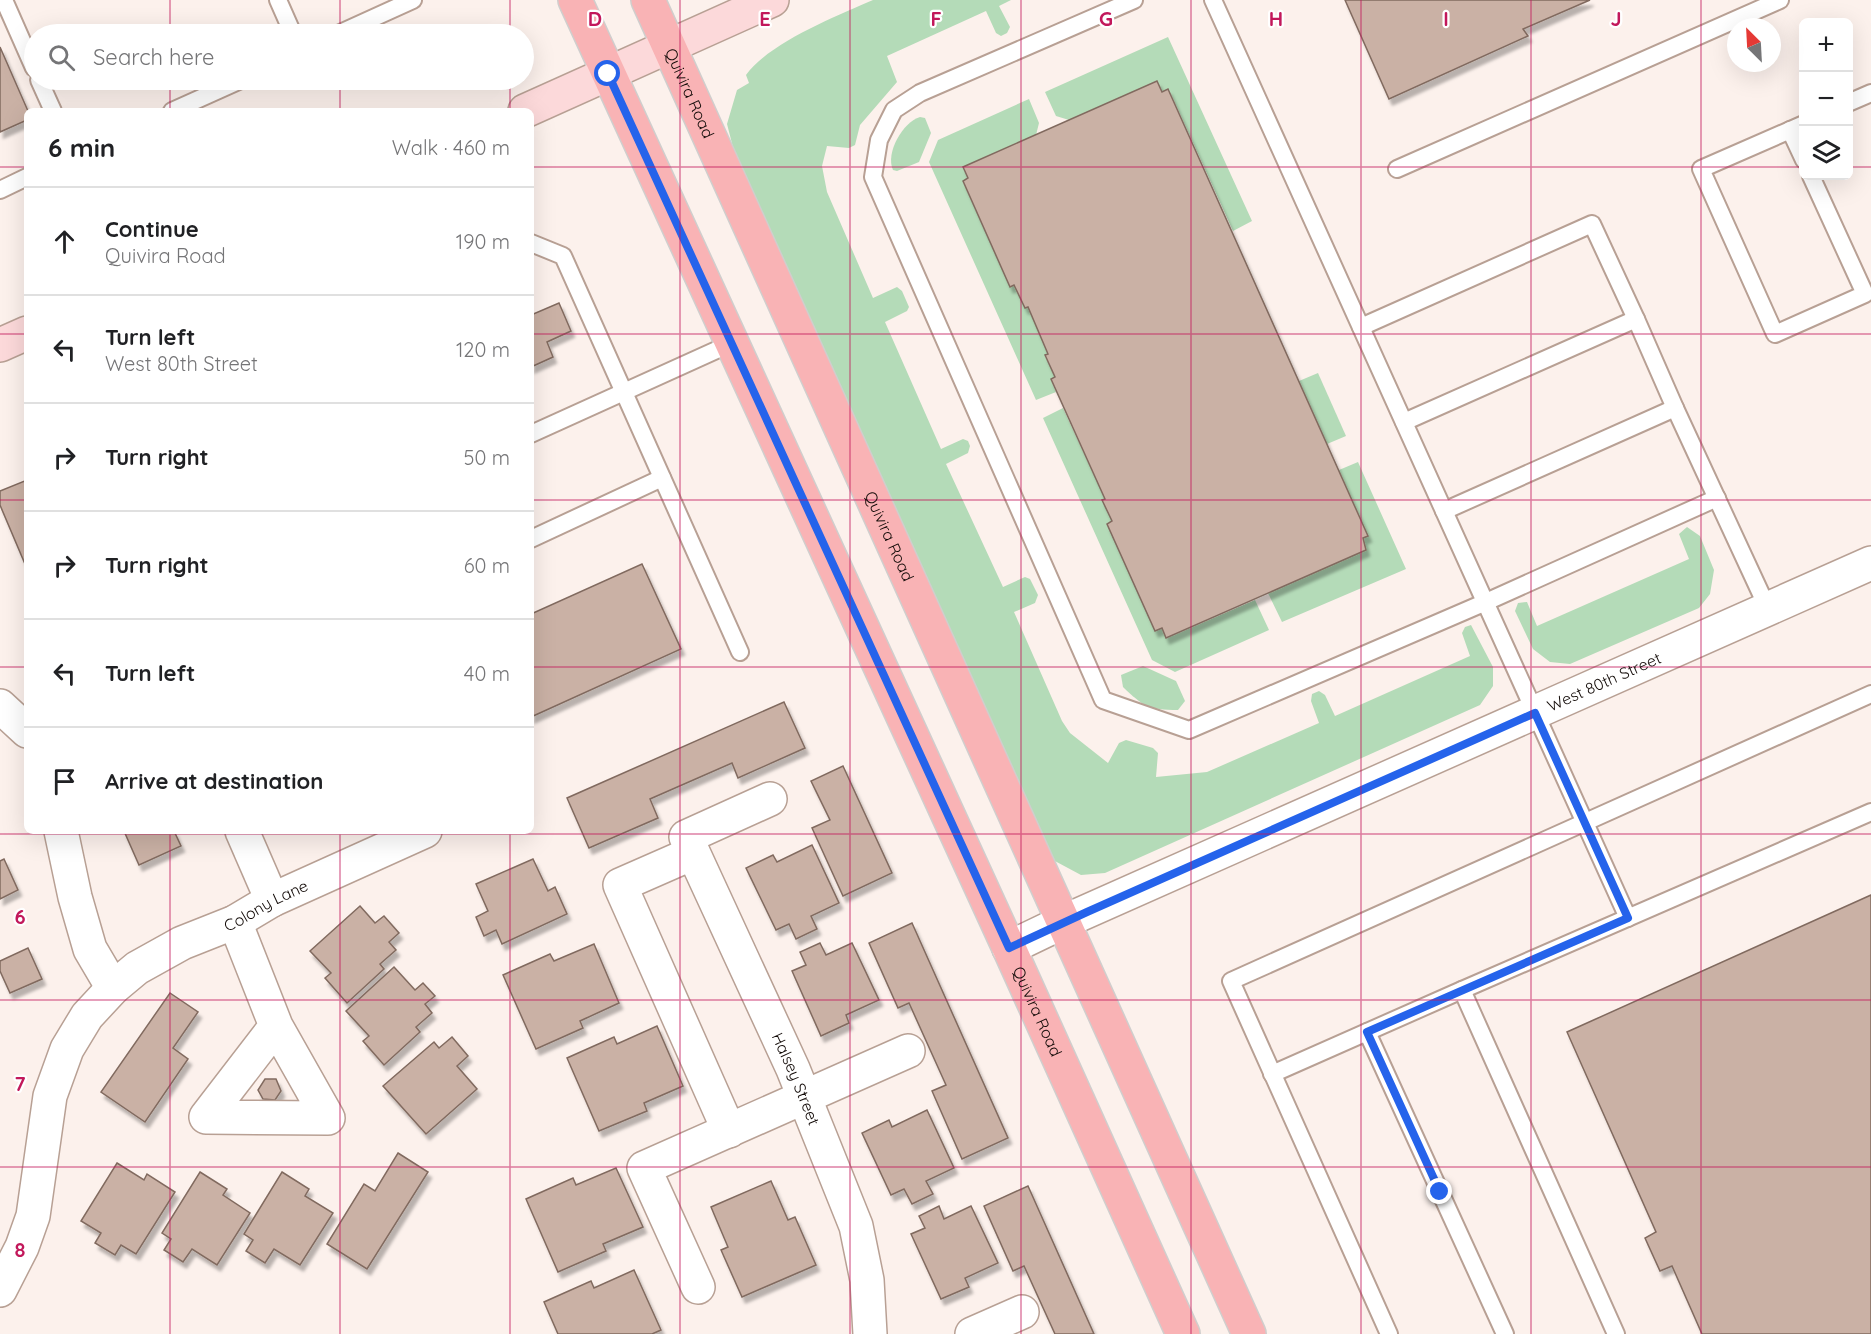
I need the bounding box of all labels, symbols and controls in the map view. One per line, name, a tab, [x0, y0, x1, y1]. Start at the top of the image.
text: D	[588, 6, 602, 31]
text: E	[759, 6, 771, 31]
text: F	[930, 6, 942, 31]
text: G	[1099, 6, 1113, 31]
text: H	[1269, 6, 1283, 31]
text: I	[1443, 6, 1449, 31]
text: J	[1610, 6, 1622, 31]
north arrow	[1727, 18, 1781, 72]
map controls	[1799, 18, 1853, 180]
button: +	[1799, 18, 1853, 72]
search box	[24, 24, 534, 90]
icon: search	[45, 41, 78, 74]
text: Search here	[93, 43, 214, 71]
street label: Quivira Road	[661, 45, 719, 141]
route start	[594, 60, 620, 86]
button: −	[1799, 72, 1853, 126]
button: layers	[1799, 126, 1853, 180]
text: 6 min	[48, 131, 115, 164]
text: Walk · 460 m	[392, 135, 510, 160]
text: Continue	[105, 215, 199, 243]
icon: ahead	[48, 225, 81, 258]
text: 190 m	[456, 229, 510, 254]
text: Quivira Road	[105, 243, 226, 268]
text: Turn left	[105, 323, 195, 351]
icon: left	[48, 333, 81, 366]
text: 120 m	[456, 337, 510, 362]
text: West 80th Street	[105, 351, 258, 376]
icon: right	[48, 441, 81, 474]
text: Turn right	[105, 443, 209, 471]
text: 50 m	[464, 445, 510, 470]
street label: Quivira Road	[861, 488, 918, 584]
icon: right	[48, 549, 81, 582]
text: Turn right	[105, 551, 209, 579]
text: 60 m	[464, 553, 510, 578]
street label: West 80th Street	[1544, 648, 1664, 716]
icon: left	[48, 657, 81, 690]
text: Turn left	[105, 659, 195, 687]
text: 40 m	[464, 661, 510, 686]
icon: arrive	[48, 765, 81, 798]
text: Arrive at destination	[105, 767, 323, 795]
street label: Colony Lane	[221, 875, 311, 935]
text: 6	[14, 904, 26, 929]
street label: Quivira Road	[1009, 963, 1066, 1059]
street label: Halsey Street	[768, 1029, 824, 1128]
text: 7	[15, 1071, 26, 1096]
route end	[1426, 1178, 1452, 1204]
text: 8	[15, 1237, 26, 1262]

